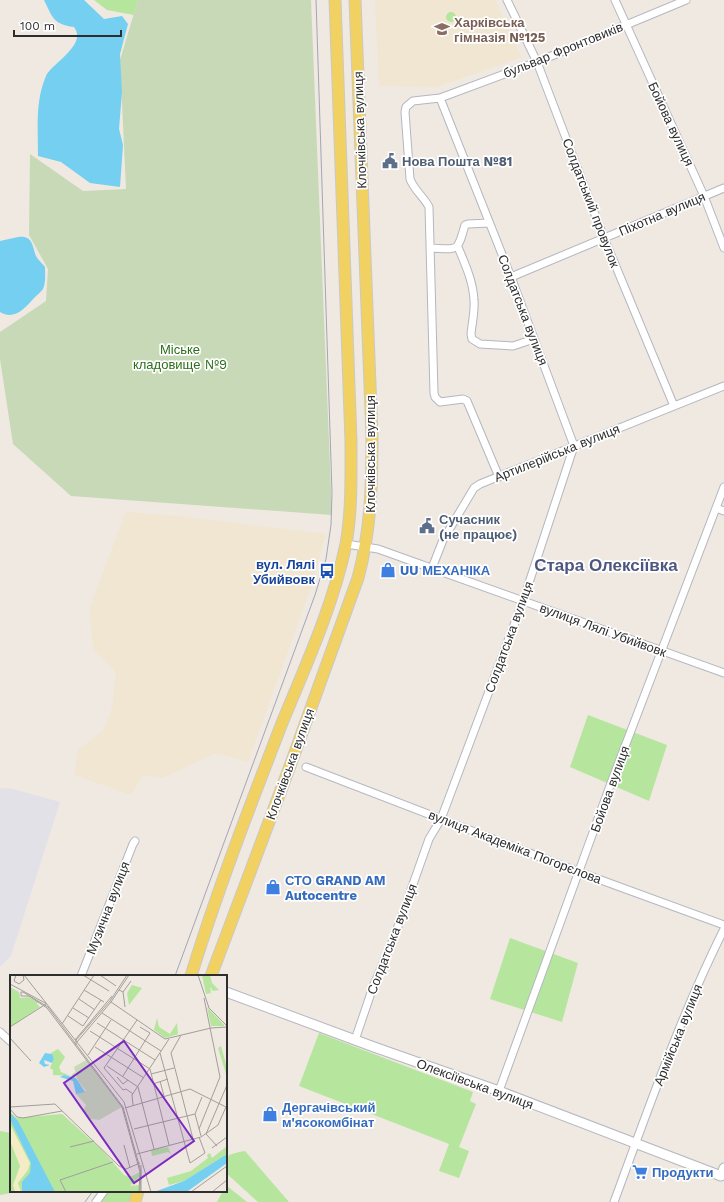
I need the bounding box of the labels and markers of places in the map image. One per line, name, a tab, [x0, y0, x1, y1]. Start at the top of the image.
place label: Харківська гімназія №125	[454, 15, 546, 45]
school or university icon: Харківська гімназія №125	[433, 20, 451, 38]
public building icon: Нова Пошта №81	[381, 152, 399, 170]
place label: Нова Пошта №81	[402, 154, 512, 169]
place label: Сучасник (не працює)	[439, 512, 517, 542]
public building icon: Сучасник (не працює)	[418, 517, 436, 535]
place label: вул. Лялі Убийвовк	[253, 557, 315, 587]
shop icon: UU МЕХАНІКА	[379, 561, 397, 579]
bus stop icon: вул. Лялі Убийвовк	[318, 562, 336, 580]
place label: UU МЕХАНІКА	[400, 563, 491, 578]
place label: СТО GRAND AM Autocentre	[285, 873, 386, 903]
shop icon: СТО GRAND AM Autocentre	[264, 878, 282, 896]
place label: Дергачівський м'ясокомбінат	[282, 1100, 375, 1130]
shop icon: Дергачівський м'ясокомбінат	[261, 1105, 279, 1123]
supermarket icon: Продукти	[631, 1163, 649, 1181]
place label: Продукти	[652, 1165, 714, 1180]

